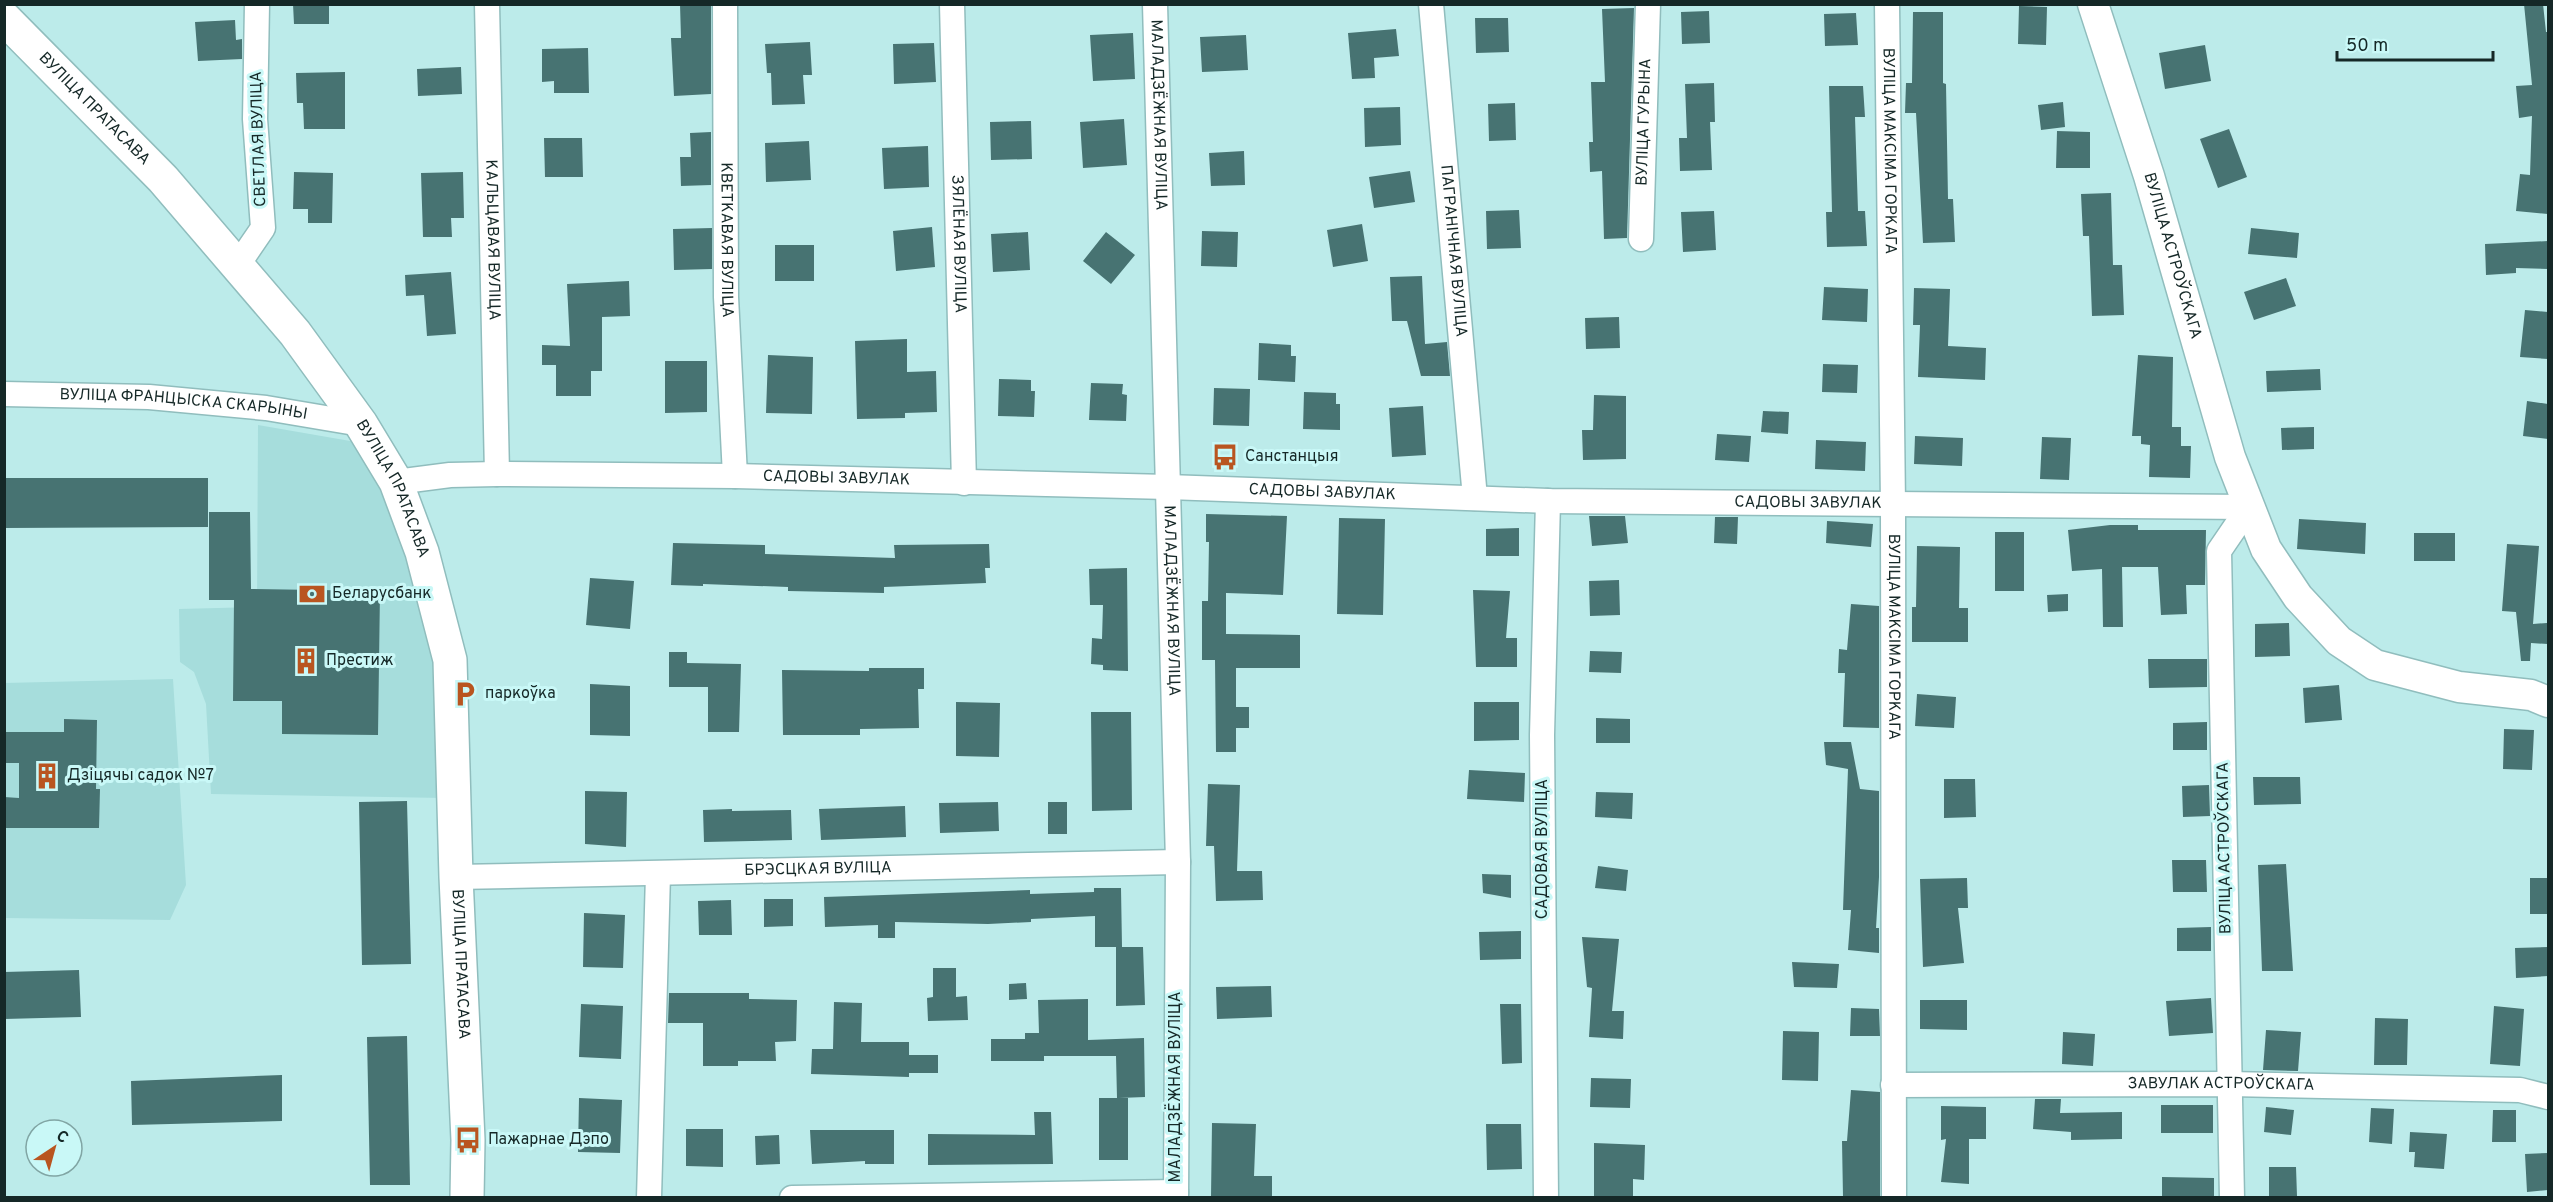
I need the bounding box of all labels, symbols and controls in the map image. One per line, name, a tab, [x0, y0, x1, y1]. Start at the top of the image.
street label: МАЛАДЗЁЖНАЯ ВУЛІЦА	[1145, 19, 1171, 211]
scale bar	[2337, 24, 2493, 62]
text: 50 m	[2346, 35, 2388, 58]
street label: ВУЛІЦА ПРАТАСАВА	[34, 48, 154, 170]
street label: ВУЛІЦА МАКСІМА ГОРКАГА	[1878, 48, 1900, 254]
street label: ВУЛІЦА ГУРЫНА	[1633, 58, 1656, 186]
street label: СВЕТЛАЯ ВУЛІЦА	[247, 71, 271, 207]
street label: КАЛЬЦАВАЯ ВУЛІЦА	[480, 159, 504, 321]
street label: КВЕТКАВАЯ ВУЛІЦА	[716, 162, 737, 318]
street label: ПАГРАНІЧНАЯ ВУЛІЦА	[1435, 164, 1471, 338]
street label: ВУЛІЦА АСТРОЎСКАГА	[2139, 170, 2205, 341]
street label: ЗЯЛЁНАЯ ВУЛІЦА	[946, 174, 970, 314]
street label: ВУЛІЦА ФРАНЦЫСКА СКАРЫНЫ	[59, 385, 309, 425]
street label: ВУЛІЦА ПРАТАСАВА	[351, 416, 433, 561]
bus stop icon: Санстанцыя	[1210, 442, 1240, 472]
place label: Санстанцыя	[1245, 447, 1338, 467]
street label: САДОВЫ ЗАВУЛАК	[763, 467, 910, 490]
street label: САДОВЫ ЗАВУЛАК	[1248, 480, 1396, 505]
street label: САДОВЫ ЗАВУЛАК	[1734, 493, 1882, 514]
street label: МАЛАДЗЁЖНАЯ ВУЛІЦА	[1158, 505, 1184, 697]
street label: ВУЛІЦА МАКСІМА ГОРКАГА	[1883, 534, 1903, 740]
bank icon: Беларусбанк	[297, 579, 327, 609]
place label: Беларусбанк	[332, 584, 432, 604]
building icon: Престиж	[291, 646, 321, 676]
place label: Престиж	[326, 651, 394, 671]
parking icon: паркоўка	[450, 679, 480, 709]
place label: паркоўка	[485, 684, 556, 704]
building icon: Дзіцячы садок №7	[32, 761, 62, 791]
street label: ВУЛІЦА АСТРОЎСКАГА	[2211, 762, 2236, 934]
place label: Дзіцячы садок №7	[67, 766, 214, 786]
street label: САДОВАЯ ВУЛІЦА	[1533, 779, 1553, 919]
street label: БРЭСЦКАЯ ВУЛІЦА	[744, 858, 892, 881]
street label: ВУЛІЦА ПРАТАСАВА	[447, 889, 473, 1040]
street label: МАЛАДЗЁЖНАЯ ВУЛІЦА	[1164, 991, 1186, 1183]
street label: ЗАВУЛАК АСТРОЎСКАГА	[2128, 1073, 2315, 1096]
north arrow	[24, 1118, 84, 1178]
bus stop icon: Пажарнае Дэпо	[453, 1125, 483, 1155]
text: С	[52, 1126, 72, 1149]
place label: Пажарнае Дэпо	[488, 1130, 609, 1150]

